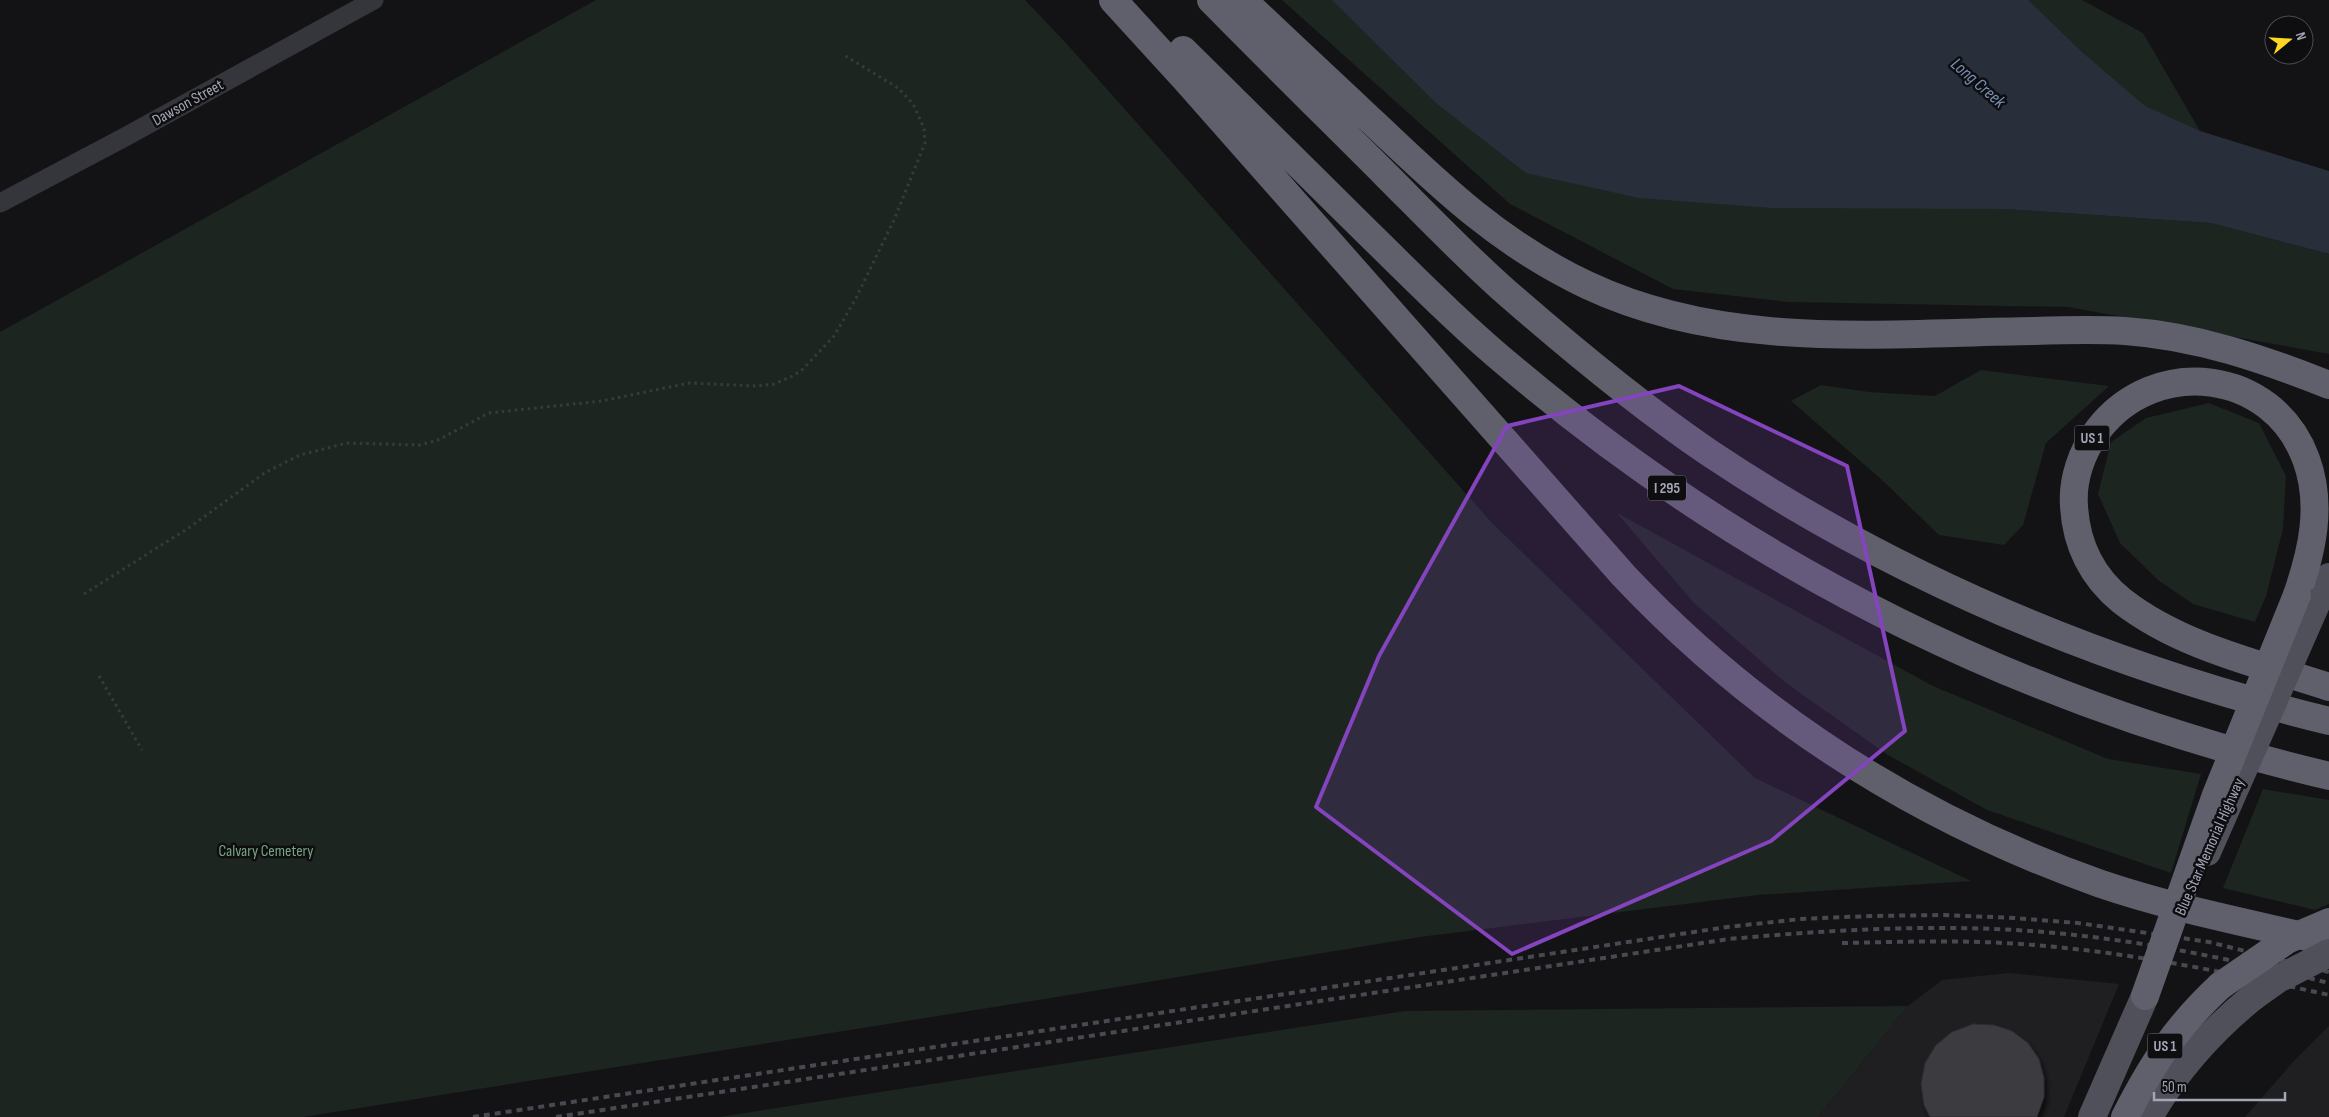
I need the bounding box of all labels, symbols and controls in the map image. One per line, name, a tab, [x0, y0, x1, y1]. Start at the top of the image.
north arrow	[2264, 15, 2314, 65]
text: N	[2292, 30, 2310, 42]
water label: Long Creek	[1946, 54, 2011, 113]
street label: Dawson Street	[149, 76, 227, 130]
road number: US 1	[2074, 426, 2110, 450]
road number: I 295	[1648, 476, 1686, 500]
street label: Blue Star Memorial Highway	[2171, 775, 2249, 919]
park label: Calvary Cemetery	[219, 842, 313, 861]
road number: US 1	[2148, 1034, 2182, 1058]
scale bar	[2154, 1070, 2285, 1102]
text: 50 m	[2162, 1078, 2187, 1097]

